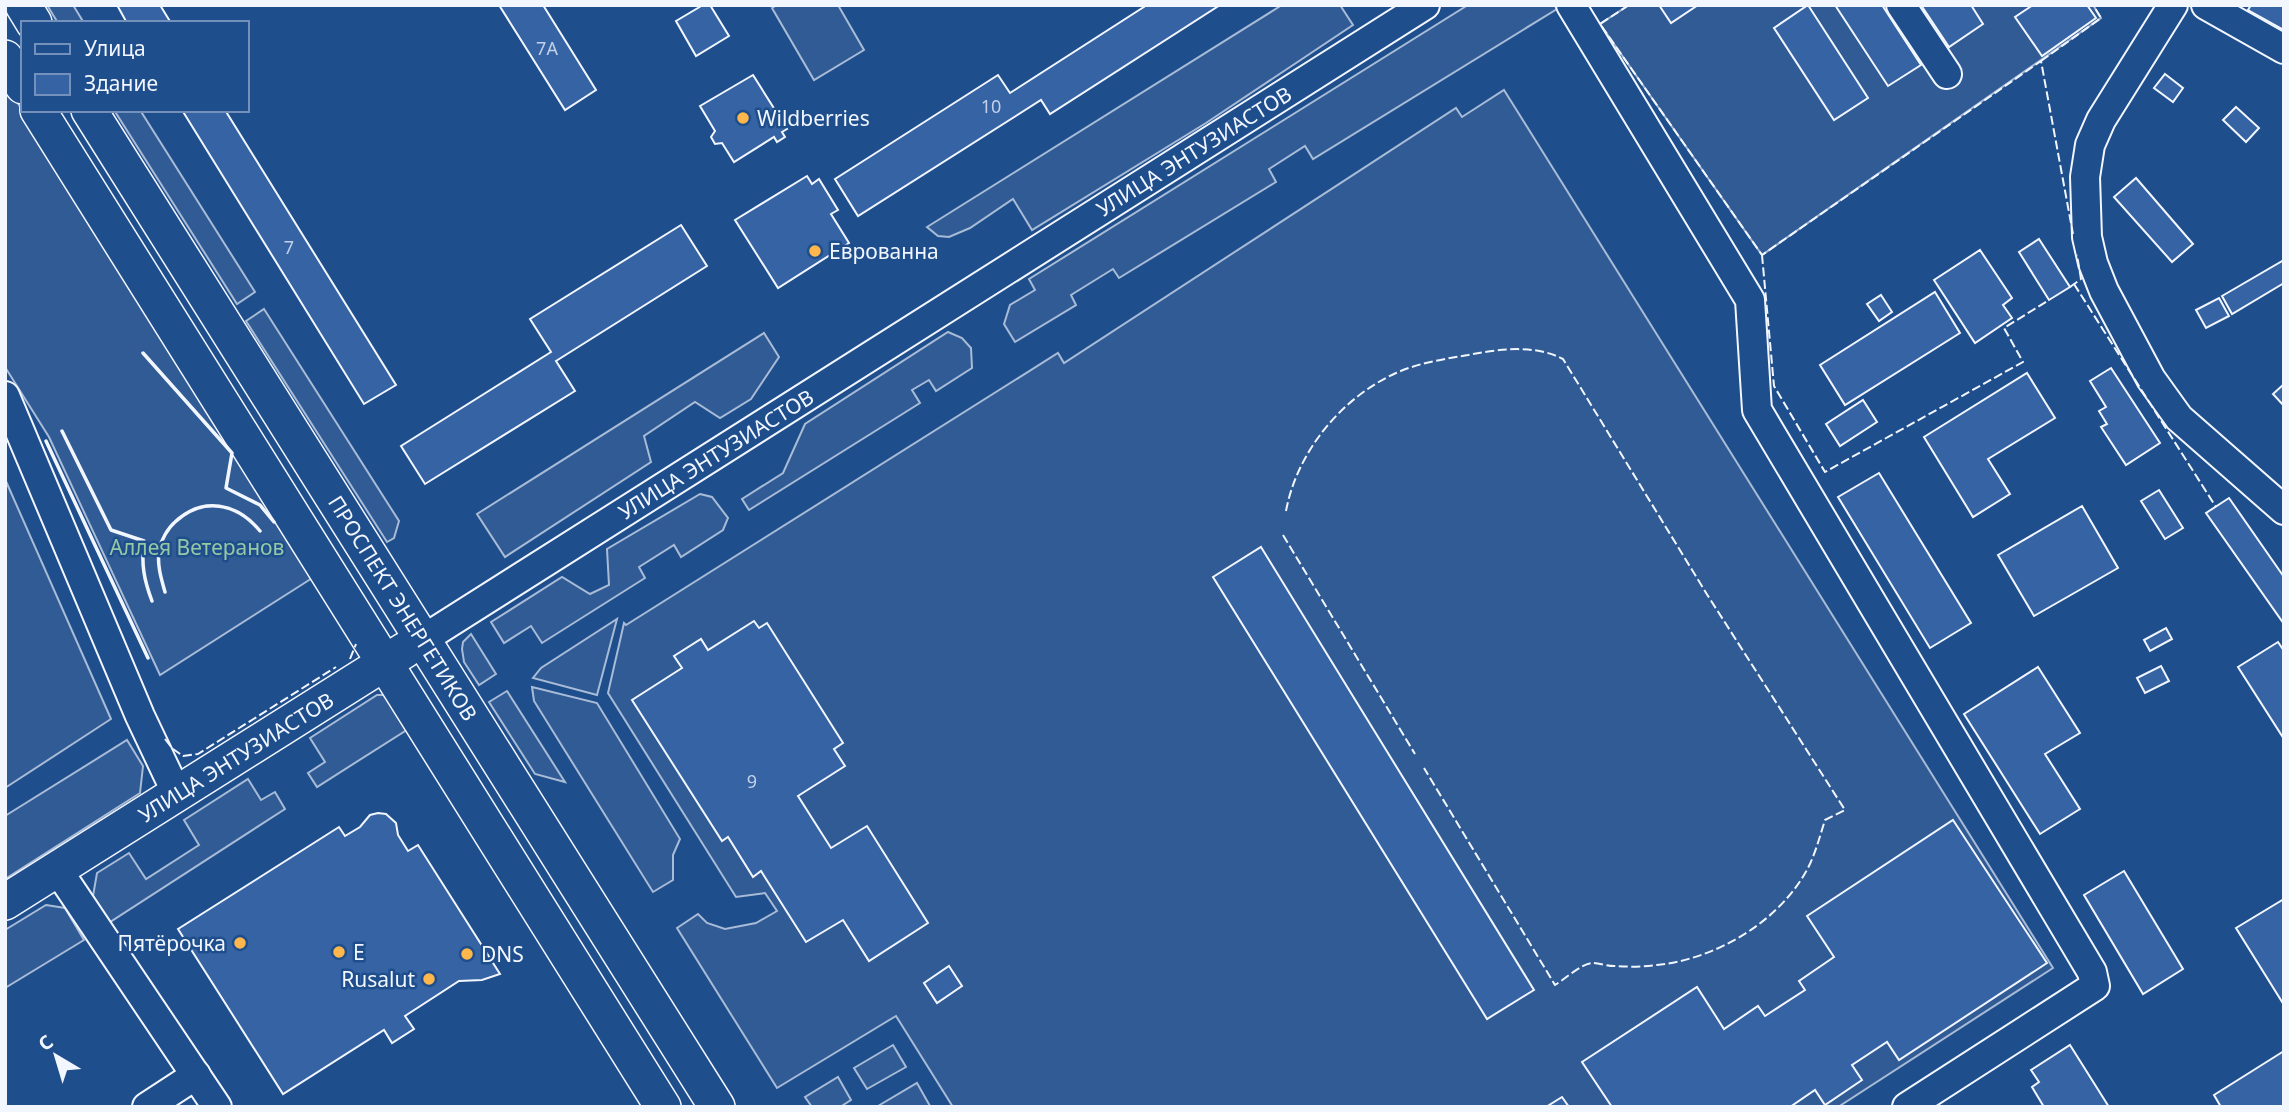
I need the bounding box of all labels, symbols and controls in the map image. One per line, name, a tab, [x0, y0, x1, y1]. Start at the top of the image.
legend	[21, 21, 248, 112]
text: Улица	[84, 34, 146, 62]
house number: 7А	[536, 36, 558, 60]
text: Здание	[84, 69, 158, 97]
street label: УЛИЦА ЭНТУЗИАСТОВ	[1091, 79, 1297, 223]
house number: 10	[981, 94, 1001, 118]
place label: Wildberries	[757, 104, 870, 132]
marker: Wildberries	[735, 110, 751, 126]
house number: 7	[284, 235, 294, 259]
place label: Еврованна	[829, 237, 939, 265]
marker: Еврованна	[807, 243, 823, 259]
street label: УЛИЦА ЭНТУЗИАСТОВ	[613, 382, 819, 526]
street label: ПРОСПЕКТ ЭНЕРГЕТИКОВ	[322, 490, 484, 726]
park label: Аллея Ветеранов	[110, 533, 284, 561]
street label: УЛИЦА ЭНТУЗИАСТОВ	[133, 685, 339, 829]
house number: 9	[747, 769, 757, 793]
place label: Пятёрочка	[118, 929, 226, 957]
marker: Пятёрочка	[232, 935, 248, 951]
place label: Е	[353, 938, 365, 966]
place label: DNS	[481, 940, 524, 968]
marker: Е	[331, 944, 347, 960]
marker: DNS	[459, 946, 475, 962]
place label: Rusalut	[341, 965, 415, 993]
marker: Rusalut	[421, 971, 437, 987]
north arrow	[21, 1021, 91, 1091]
text: С	[33, 1029, 58, 1057]

